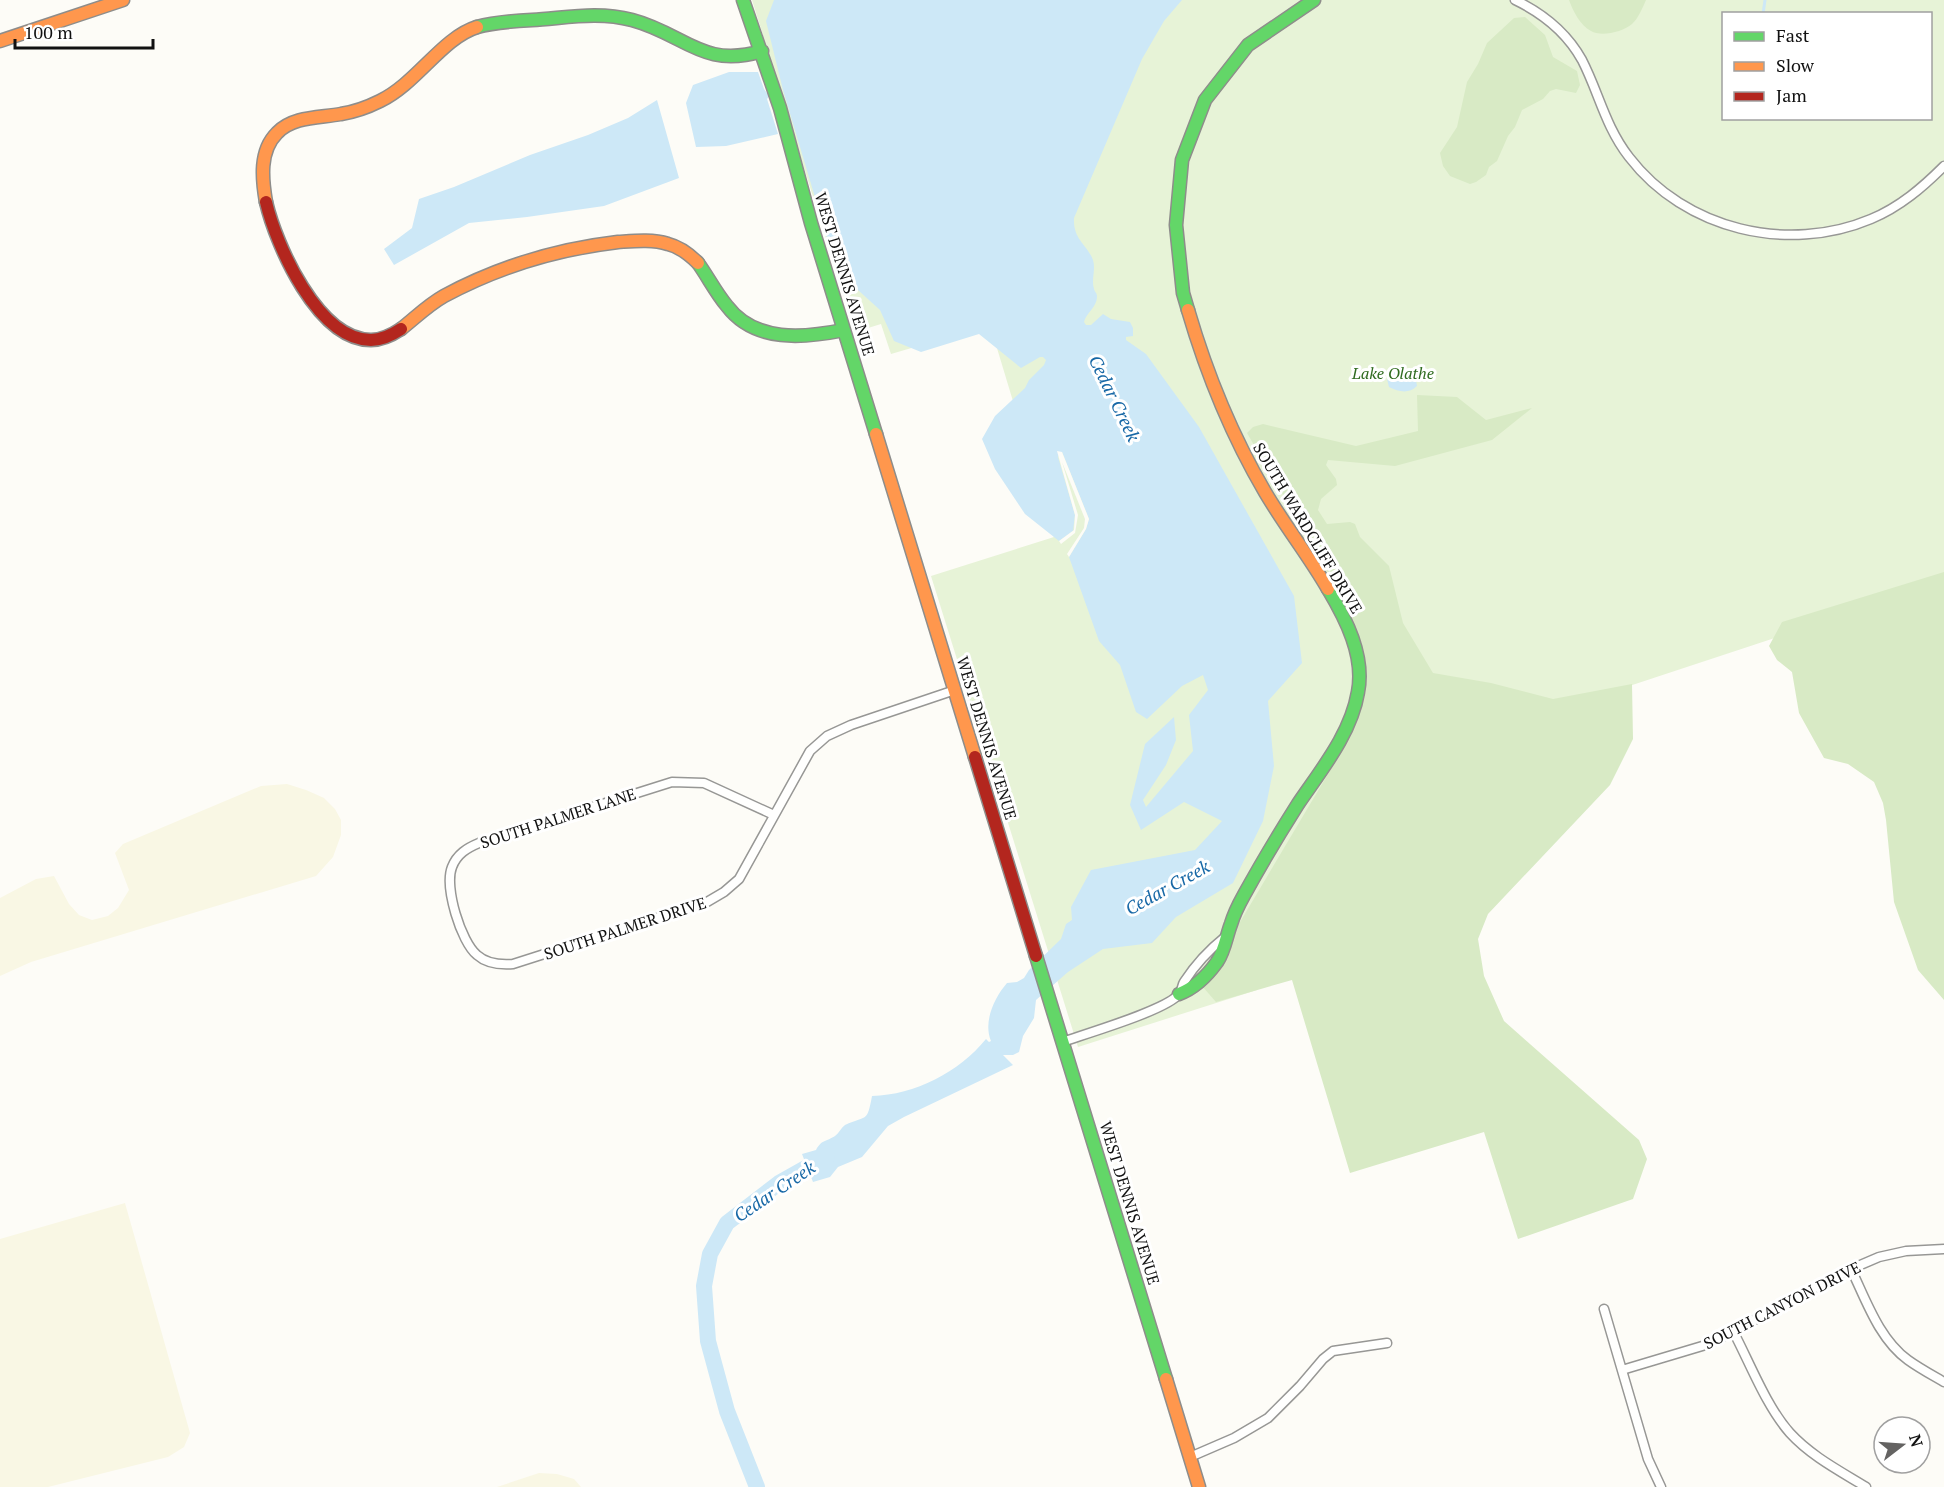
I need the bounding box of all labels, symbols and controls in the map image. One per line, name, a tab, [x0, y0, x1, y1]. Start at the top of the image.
scale bar	[15, 12, 153, 50]
legend	[1722, 12, 1932, 120]
text: 100 m	[24, 20, 73, 44]
text: Fast	[1776, 23, 1810, 47]
text: Slow	[1776, 53, 1815, 77]
text: Jam	[1776, 83, 1807, 107]
street label: WEST DENNIS AVENUE	[810, 190, 880, 358]
water label: Cedar Creek	[1084, 351, 1146, 445]
park label: Lake Olathe	[1351, 362, 1434, 384]
street label: SOUTH WARDCLIFF DRIVE	[1248, 438, 1368, 618]
street label: WEST DENNIS AVENUE	[952, 654, 1022, 822]
street label: SOUTH PALMER LANE	[477, 782, 639, 854]
water label: Cedar Creek	[1120, 854, 1214, 920]
street label: SOUTH PALMER DRIVE	[541, 891, 709, 965]
street label: WEST DENNIS AVENUE	[1095, 1119, 1165, 1287]
water label: Cedar Creek	[729, 1155, 820, 1227]
street label: SOUTH CANYON DRIVE	[1700, 1256, 1864, 1354]
north arrow	[1872, 1415, 1932, 1475]
text: N	[1904, 1432, 1929, 1450]

